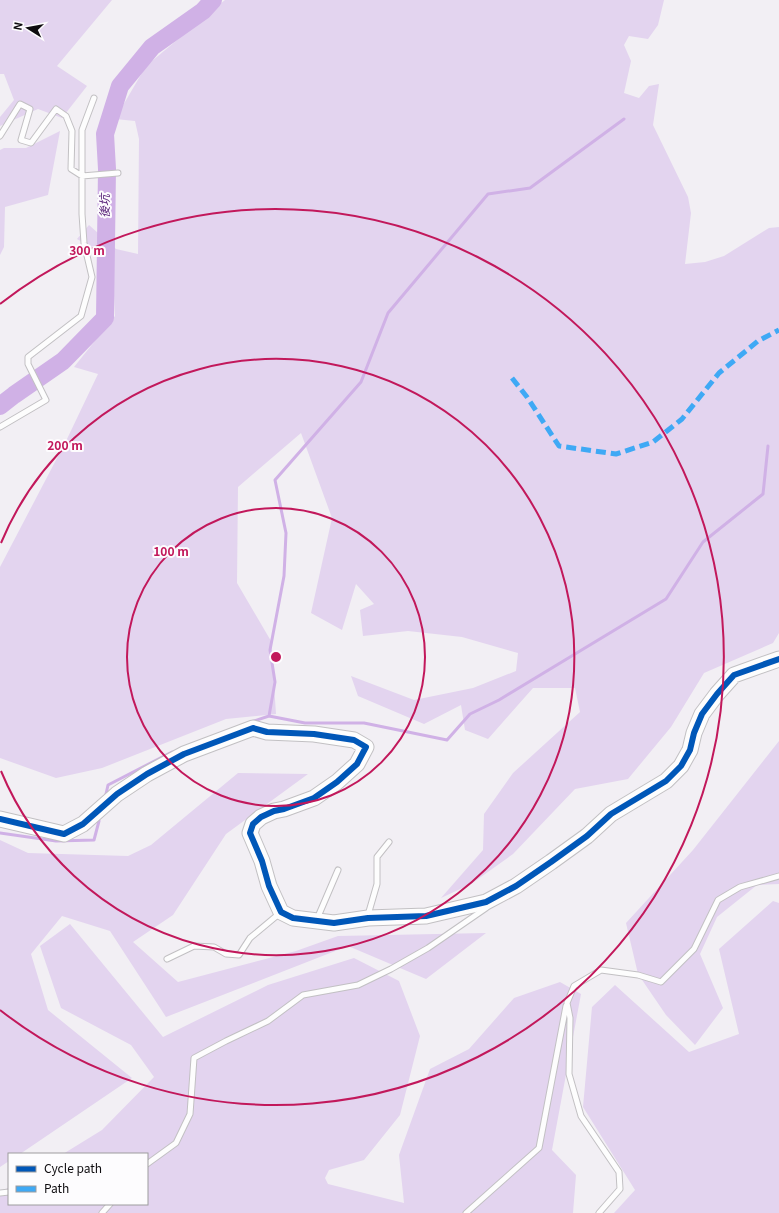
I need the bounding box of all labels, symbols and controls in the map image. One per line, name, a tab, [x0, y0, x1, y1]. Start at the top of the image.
north arrow	[8, 8, 48, 48]
text: N	[9, 20, 26, 31]
water label: 後坑	[95, 192, 112, 218]
text: 300 m	[69, 241, 105, 258]
text: 200 m	[47, 436, 83, 453]
text: 100 m	[153, 542, 189, 559]
centre of rings	[269, 650, 283, 664]
legend	[8, 1153, 148, 1205]
text: Cycle path	[44, 1159, 102, 1176]
text: Path	[44, 1179, 69, 1196]

